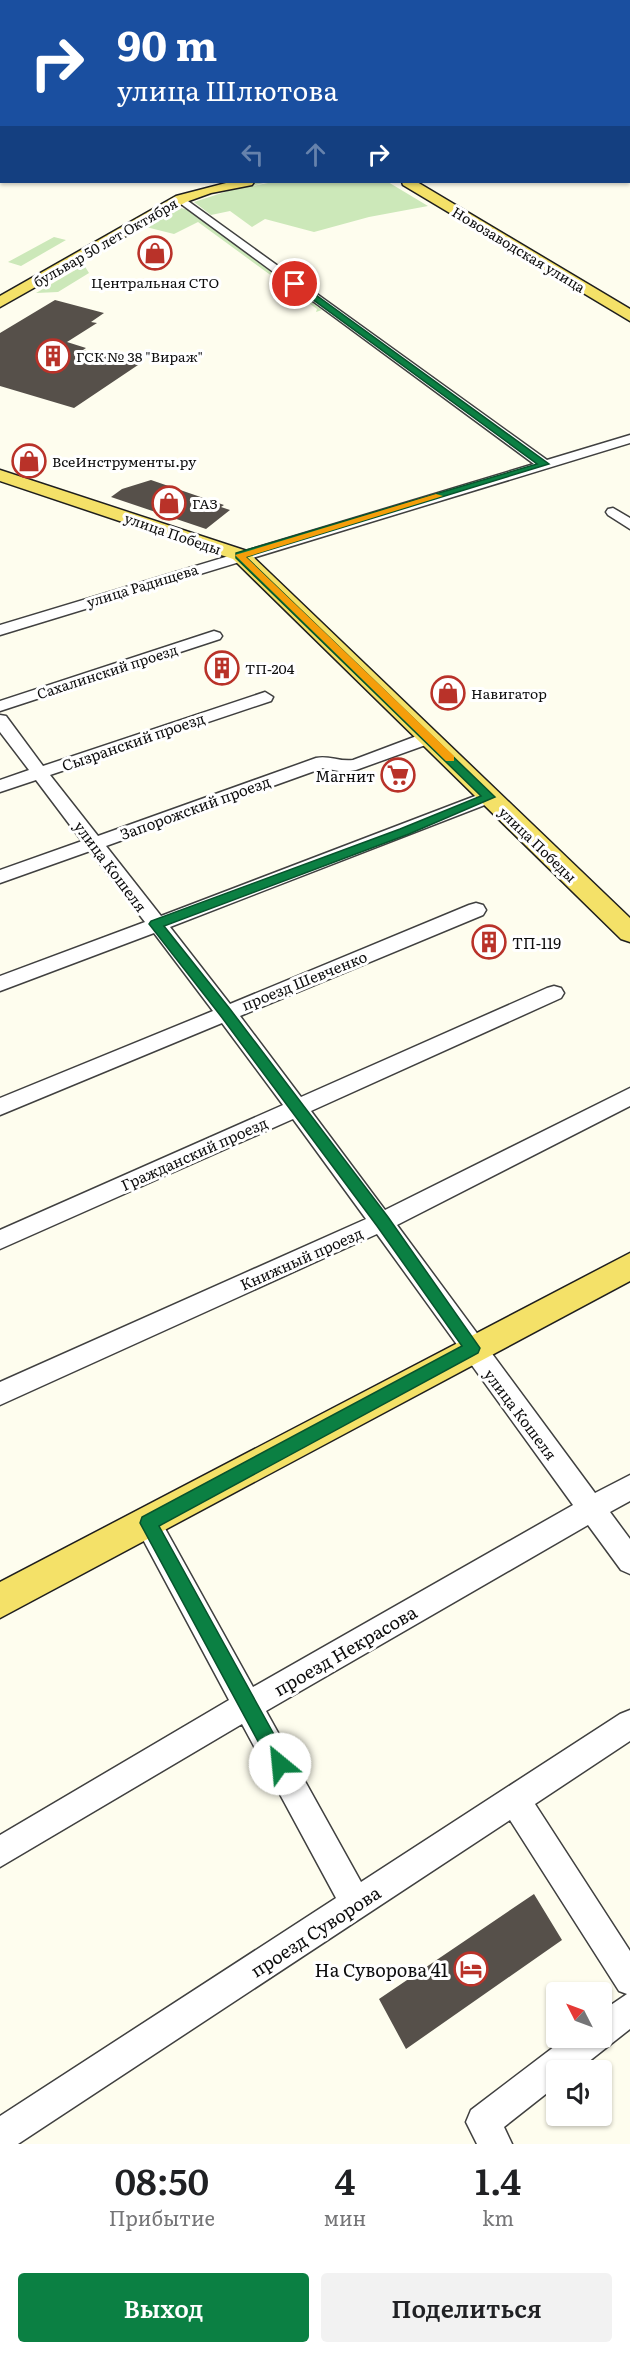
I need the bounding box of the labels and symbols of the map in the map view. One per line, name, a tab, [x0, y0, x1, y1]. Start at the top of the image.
street label: бульвар 50 лет Октября	[29, 192, 181, 292]
street label: Новозаводская улица	[449, 201, 590, 297]
shop icon: Центральная СТО	[137, 235, 173, 271]
pin	[269, 258, 320, 309]
place label: Центральная СТО	[91, 272, 219, 292]
building icon: ГСК № 38 "Вираж"	[35, 338, 71, 374]
place label: ГСК № 38 "Вираж"	[76, 346, 203, 366]
shop icon: ВсеИнструменты.ру	[11, 443, 47, 479]
place label: ВсеИнструменты.ру	[52, 451, 197, 471]
shop icon: ГАЗ	[151, 485, 187, 521]
place label: ГАЗ	[192, 493, 218, 513]
street label: улица Победы	[122, 507, 224, 559]
street label: улица Радищева	[84, 558, 201, 611]
street label: Сахалинский проезд	[34, 639, 180, 703]
building icon: ТП-204	[204, 650, 240, 686]
place label: ТП-204	[245, 658, 295, 678]
shop icon: Навигатор	[430, 675, 466, 711]
place label: Навигатор	[471, 683, 547, 703]
street label: Сызранский проезд	[58, 706, 208, 776]
supermarket icon: Магнит	[380, 757, 416, 793]
place label: Магнит	[315, 764, 375, 787]
street label: Запорожский проезд	[117, 769, 273, 845]
street label: улица Победы	[495, 802, 581, 886]
street label: улица Кошеля	[69, 815, 153, 917]
building icon: ТП-119	[471, 924, 507, 960]
place label: ТП-119	[512, 931, 561, 954]
street label: проезд Шевченко	[238, 944, 371, 1016]
street label: Гражданский проезд	[117, 1110, 271, 1196]
street label: Книжный проезд	[236, 1221, 366, 1295]
street label: улица Кошеля	[479, 1363, 563, 1465]
street label: проезд Некрасова	[268, 1598, 422, 1702]
position arrow	[248, 1732, 312, 1796]
street label: проезд Суворова	[244, 1878, 386, 1983]
hotel icon: На Суворова 41	[453, 1951, 489, 1987]
place label: На Суворова 41	[315, 1956, 448, 1983]
north arrow	[546, 1982, 612, 2048]

